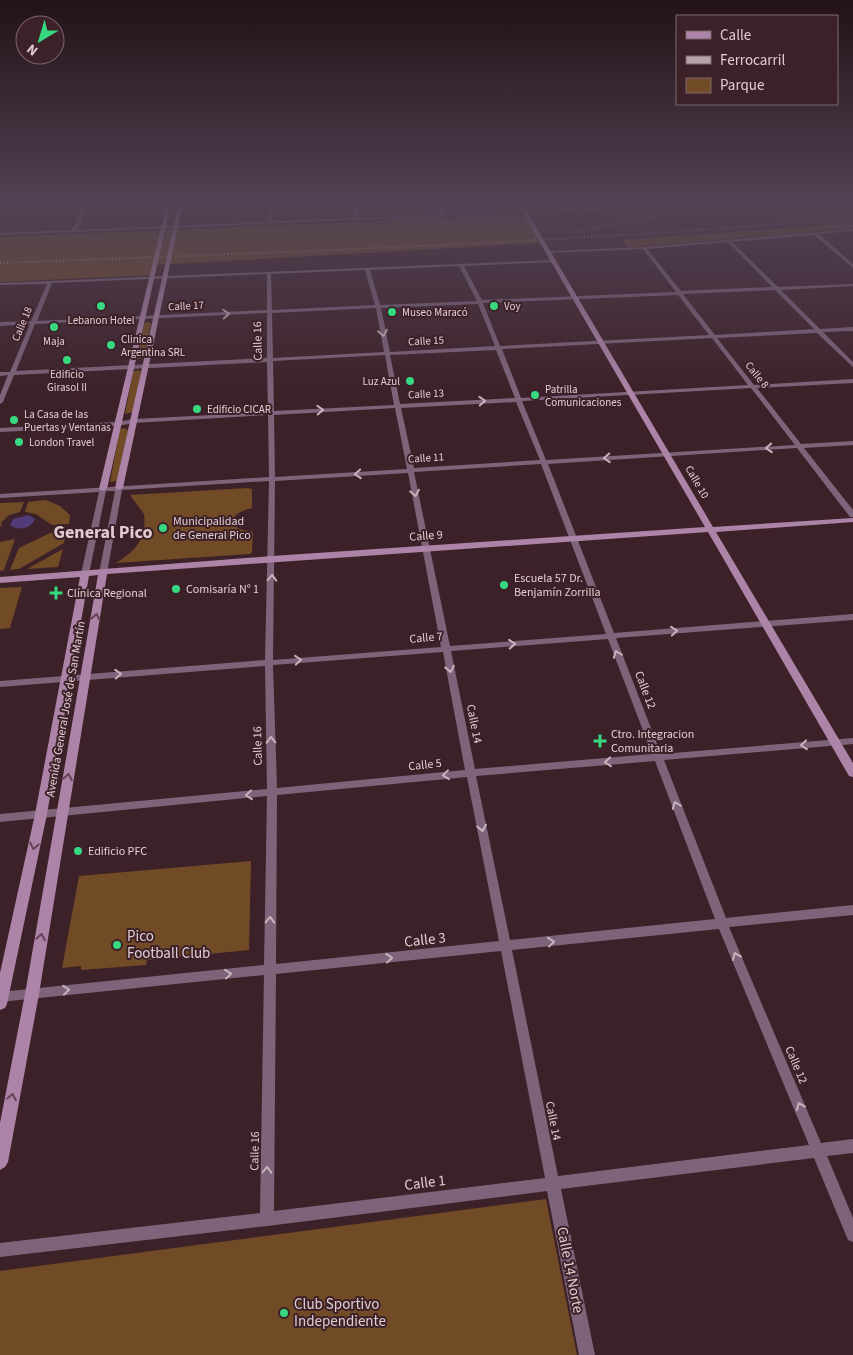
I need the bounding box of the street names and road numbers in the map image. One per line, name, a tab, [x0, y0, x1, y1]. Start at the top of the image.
street label: Calle 17	[168, 298, 204, 314]
street label: Calle 18	[8, 304, 36, 344]
street label: Calle 16	[249, 321, 267, 361]
street label: Calle 15	[408, 333, 444, 349]
street label: Calle 8	[742, 358, 773, 392]
street label: Calle 13	[408, 386, 444, 402]
street label: Calle 11	[408, 449, 444, 467]
street label: Calle 10	[681, 463, 713, 501]
street label: Calle 9	[409, 526, 443, 546]
street label: Avenida General José de San Martín	[42, 620, 90, 798]
street label: Calle 7	[409, 628, 443, 648]
street label: Calle 12	[630, 669, 660, 711]
street label: Calle 14	[462, 703, 486, 745]
street label: Calle 16	[249, 726, 267, 766]
street label: Calle 5	[408, 755, 442, 775]
street label: Calle 3	[403, 927, 447, 953]
street label: Calle 12	[780, 1044, 812, 1086]
street label: Calle 14	[541, 1100, 565, 1142]
street label: Calle 16	[246, 1131, 264, 1171]
street label: Calle 1	[403, 1170, 447, 1196]
street label: Calle 14 Norte	[551, 1225, 589, 1315]

